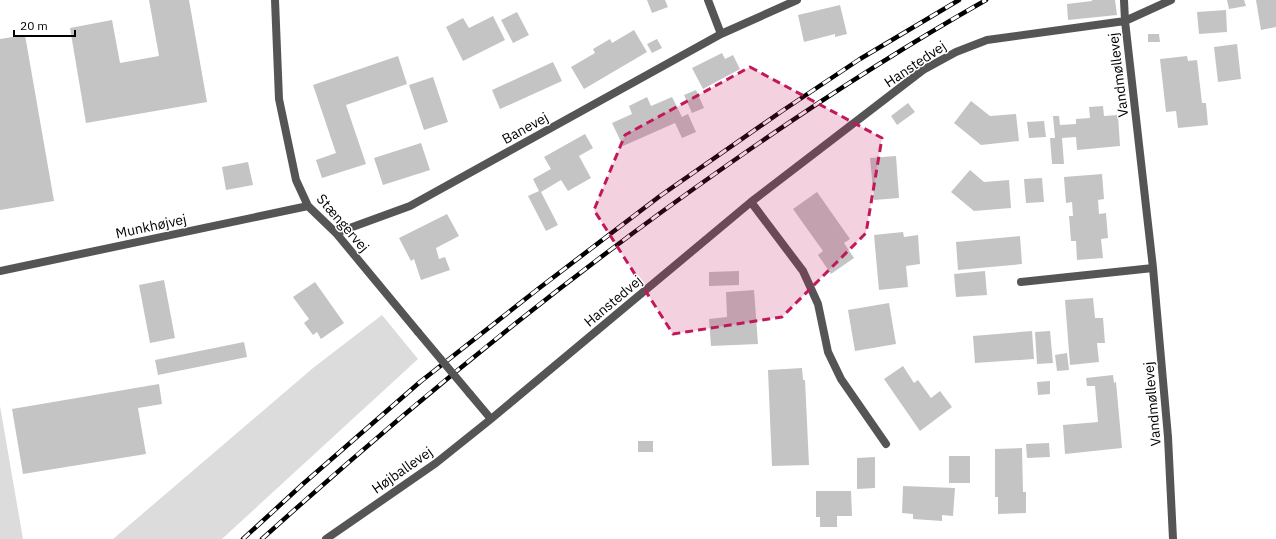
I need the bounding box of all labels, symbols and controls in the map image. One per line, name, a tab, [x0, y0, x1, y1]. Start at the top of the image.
scale bar	[14, 12, 75, 38]
text: 20 m	[20, 18, 48, 33]
street label: Vandmøllevej	[1104, 32, 1132, 118]
street label: Hanstedvej	[881, 37, 949, 91]
street label: Banevej	[499, 108, 551, 148]
street label: Stængervej	[313, 190, 373, 256]
street label: Munkhøjvej	[114, 210, 188, 242]
street label: Hanstedvej	[580, 271, 646, 331]
street label: Vandmøllevej	[1139, 361, 1165, 447]
street label: Højballevej	[368, 443, 436, 497]

